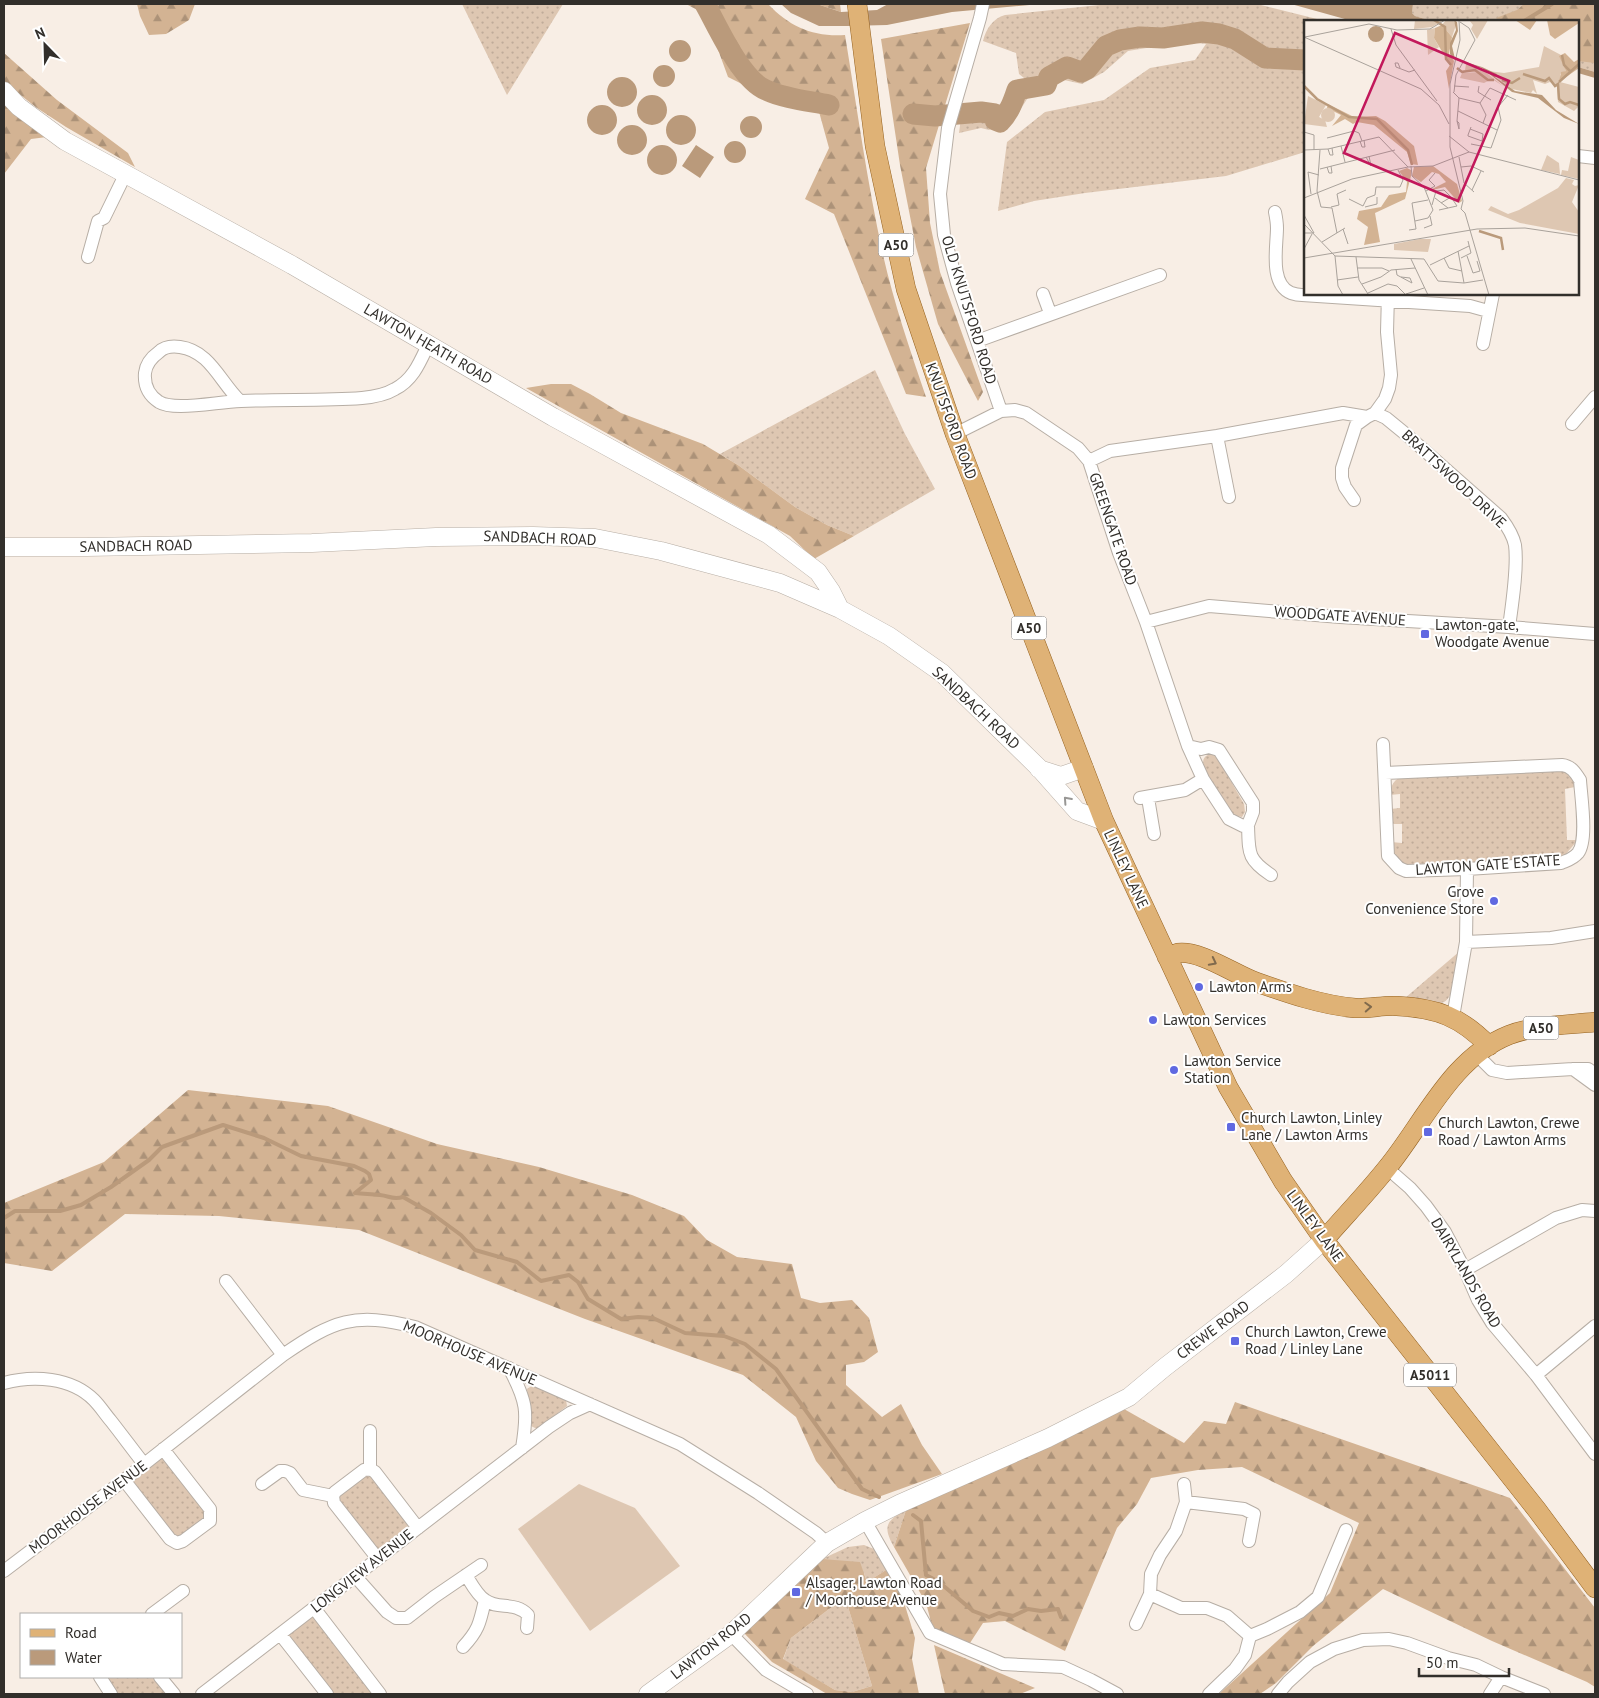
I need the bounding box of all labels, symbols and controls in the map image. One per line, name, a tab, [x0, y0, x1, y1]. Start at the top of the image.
north arrow	[20, 20, 70, 70]
inset map	[1304, 20, 1579, 295]
text: N	[32, 23, 48, 43]
street label: OLD KNUTSFORD ROAD	[938, 233, 1001, 387]
road number: A50	[878, 234, 914, 256]
street label: LAWTON HEATH ROAD	[360, 299, 496, 388]
street label: KNUTSFORD ROAD	[922, 360, 981, 482]
street label: BRATTSWOOD DRIVE	[1398, 425, 1511, 532]
street label: GREENGATE ROAD	[1085, 470, 1142, 588]
street label: SANDBACH ROAD	[483, 526, 597, 549]
street label: SANDBACH ROAD	[79, 535, 193, 556]
street label: WOODGATE AVENUE	[1274, 601, 1406, 630]
place label: Lawton-gate, Woodgate Avenue	[1435, 615, 1549, 651]
road number: A50	[1012, 616, 1046, 640]
marker: Lawton-gate, Woodgate Avenue	[1419, 628, 1431, 640]
street label: SANDBACH ROAD	[928, 662, 1024, 753]
one-way arrow	[1064, 797, 1073, 806]
street label: LINLEY LANE	[1100, 826, 1153, 911]
street label: LAWTON GATE ESTATE	[1415, 850, 1561, 879]
place label: Grove Convenience Store	[1365, 882, 1484, 918]
marker: Grove Convenience Store	[1488, 895, 1500, 907]
one-way arrow	[1208, 956, 1217, 966]
place label: Lawton Arms	[1209, 977, 1292, 996]
marker: Lawton Arms	[1193, 981, 1205, 993]
one-way arrow	[1364, 1002, 1372, 1013]
place label: Lawton Services	[1163, 1010, 1266, 1029]
marker: Lawton Services	[1147, 1014, 1159, 1026]
road number: A50	[1524, 1016, 1558, 1040]
place label: Lawton Service Station	[1184, 1051, 1281, 1087]
marker: Lawton Service Station	[1168, 1064, 1180, 1076]
place label: Church Lawton, Linley Lane / Lawton Arms	[1241, 1108, 1382, 1144]
place label: Church Lawton, Crewe Road / Lawton Arms	[1438, 1113, 1580, 1149]
marker: Church Lawton, Linley Lane / Lawton Arms	[1225, 1121, 1237, 1133]
marker: Church Lawton, Crewe Road / Lawton Arms	[1422, 1126, 1434, 1138]
street label: LINLEY LANE	[1283, 1186, 1348, 1266]
street label: DAIRYLANDS ROAD	[1427, 1214, 1506, 1331]
street label: CREWE ROAD	[1172, 1296, 1253, 1363]
street label: MOORHOUSE AVENUE	[400, 1316, 540, 1389]
place label: Church Lawton, Crewe Road / Linley Lane	[1245, 1322, 1387, 1358]
marker: Church Lawton, Crewe Road / Linley Lane	[1229, 1335, 1241, 1347]
road number: A5011	[1404, 1364, 1456, 1386]
street label: MOORHOUSE AVENUE	[25, 1456, 151, 1557]
street label: LONGVIEW AVENUE	[306, 1525, 417, 1617]
place label: Alsager, Lawton Road / Moorhouse Avenue	[805, 1573, 942, 1609]
marker: Alsager, Lawton Road / Moorhouse Avenue	[790, 1586, 802, 1598]
street label: LAWTON ROAD	[666, 1608, 755, 1683]
legend	[20, 1613, 182, 1678]
text: Road	[65, 1623, 97, 1642]
scale bar	[1419, 1646, 1509, 1678]
text: Water	[65, 1648, 102, 1667]
text: 50 m	[1426, 1653, 1459, 1672]

